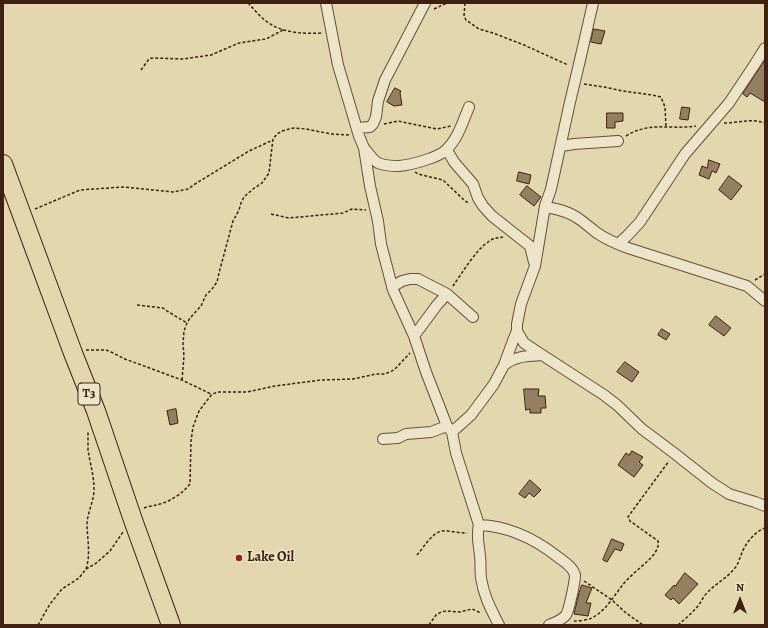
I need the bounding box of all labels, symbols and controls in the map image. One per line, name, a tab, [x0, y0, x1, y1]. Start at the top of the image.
road number: T3	[78, 383, 100, 405]
place label: Lake Oil	[247, 550, 294, 566]
marker: Lake Oil	[234, 553, 244, 563]
north arrow	[720, 580, 760, 620]
text: N	[736, 580, 744, 595]

